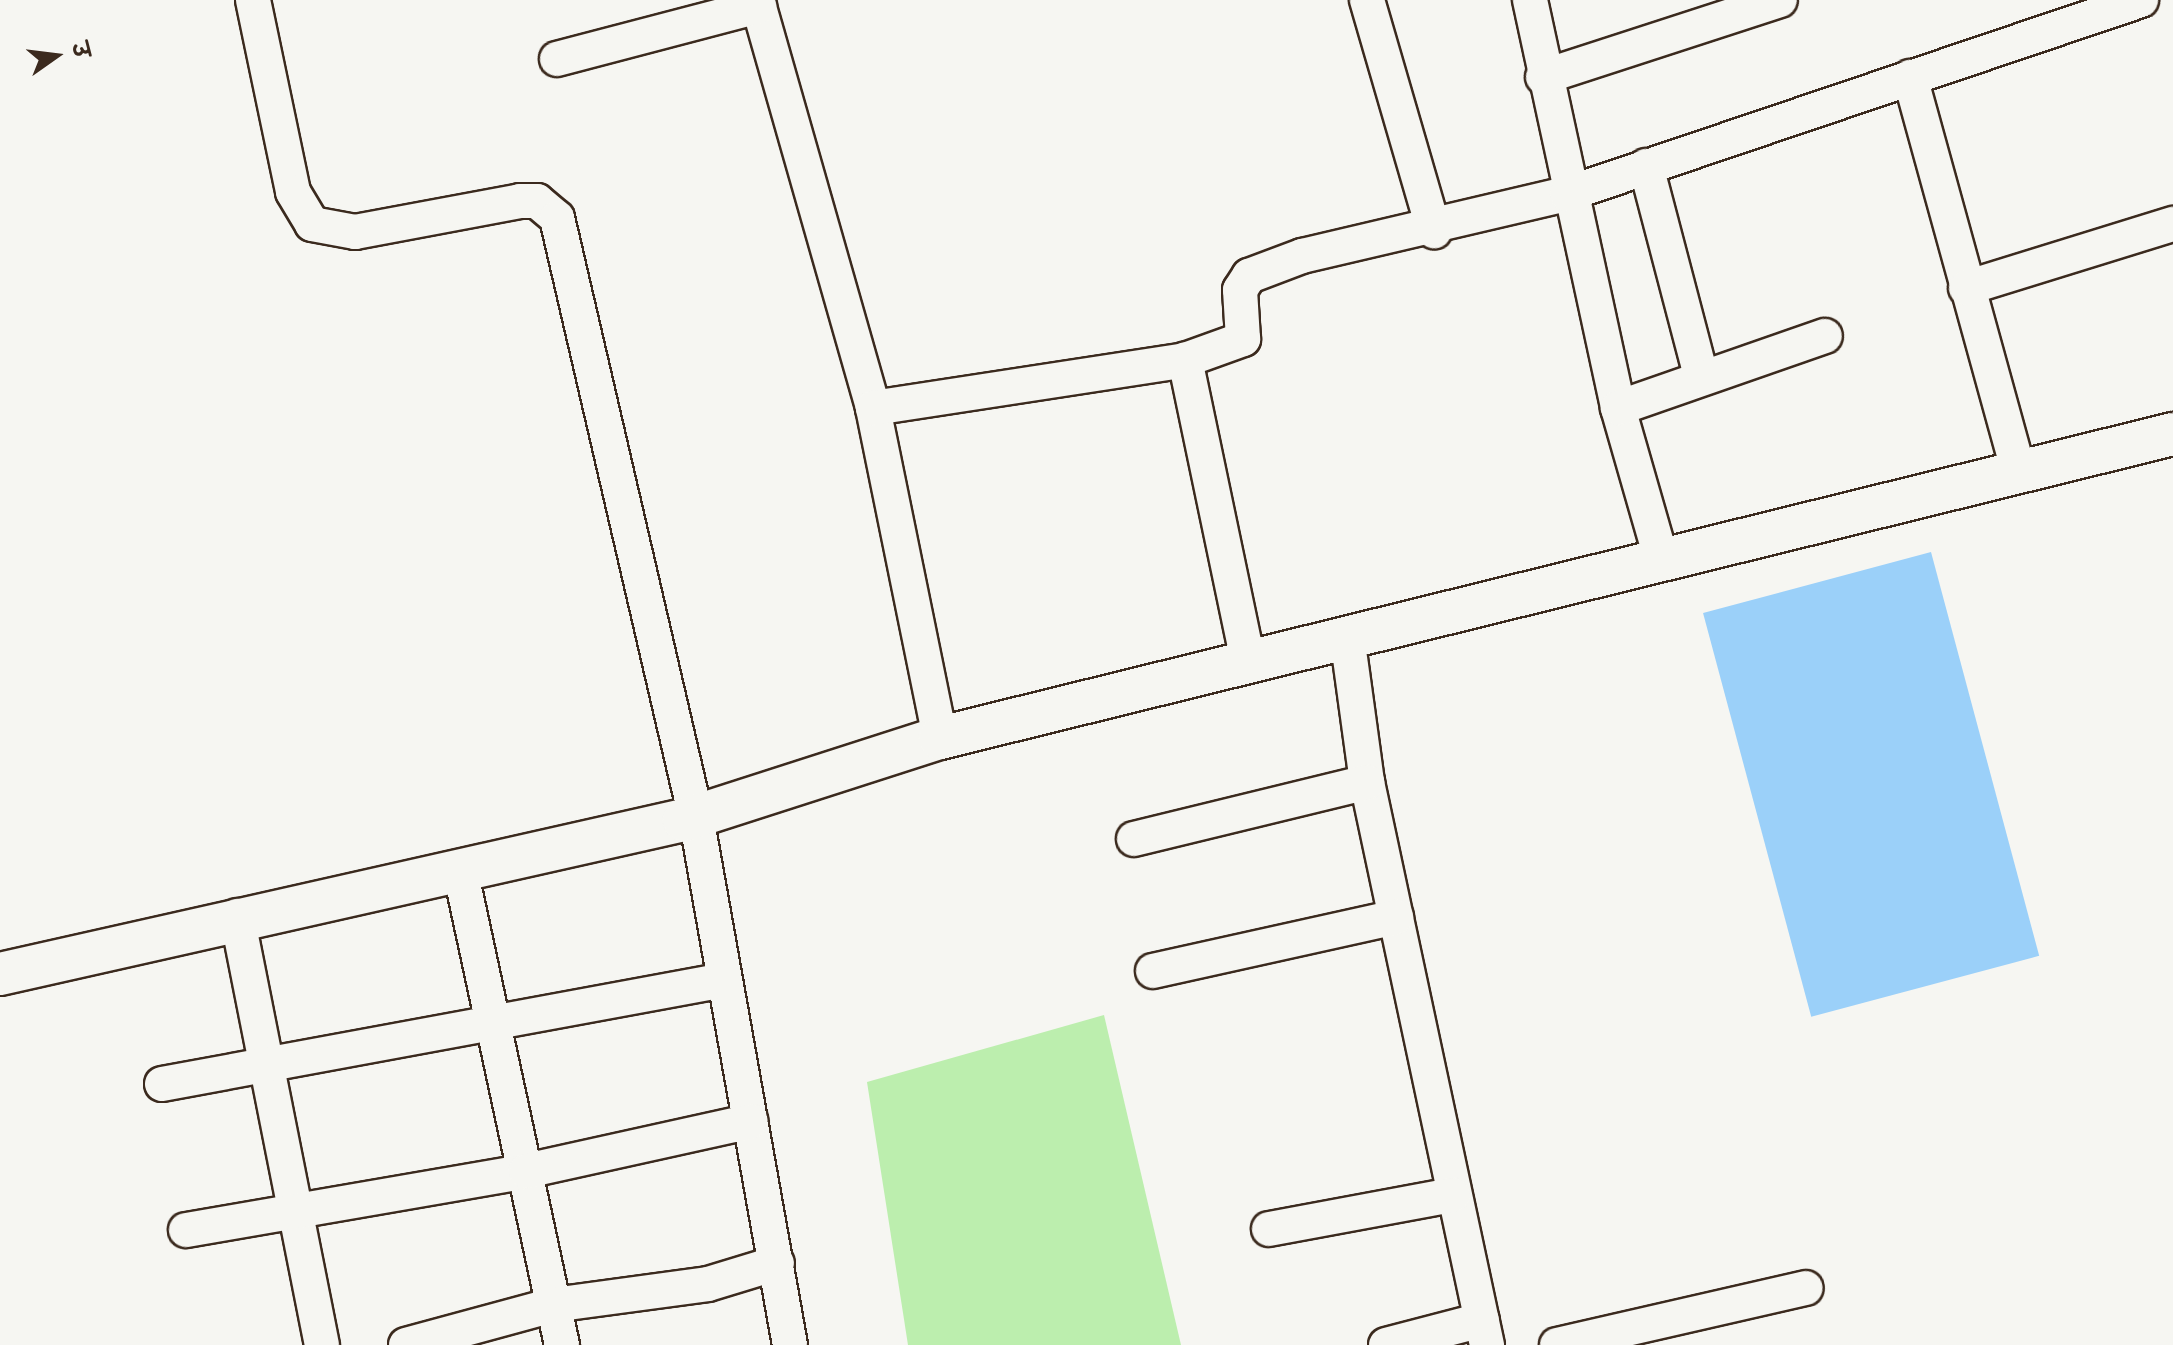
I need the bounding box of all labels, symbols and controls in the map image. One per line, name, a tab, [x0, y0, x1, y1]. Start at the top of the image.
north arrow	[16, 16, 96, 96]
text: उ	[64, 40, 95, 61]

